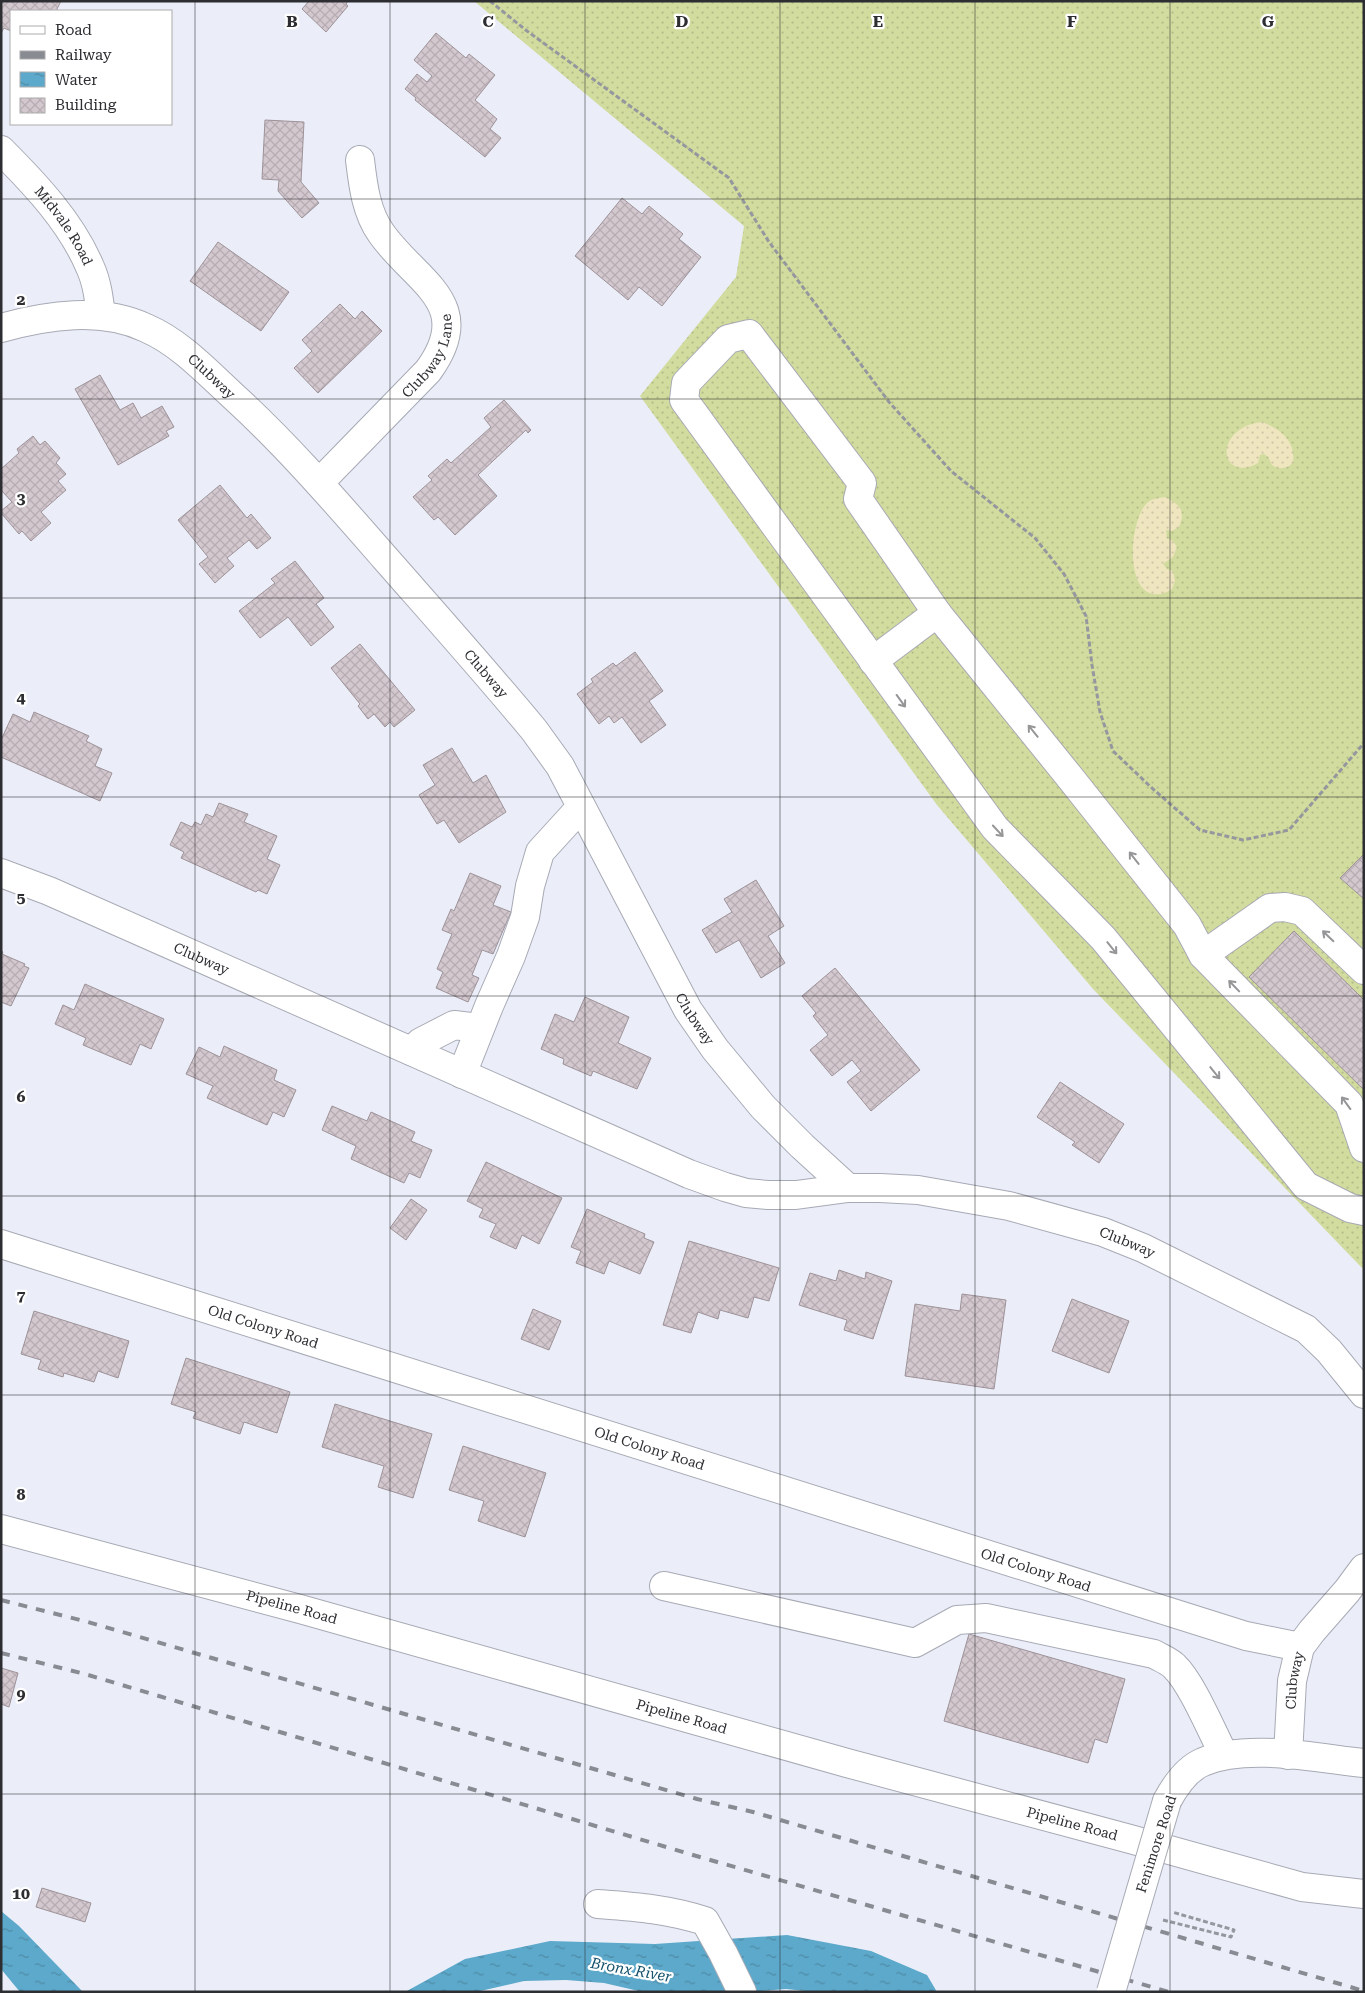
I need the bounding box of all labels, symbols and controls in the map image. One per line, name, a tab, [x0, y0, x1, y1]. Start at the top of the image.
legend	[10, 10, 172, 125]
text: B	[286, 12, 298, 31]
text: C	[482, 12, 494, 31]
text: D	[676, 12, 689, 31]
text: E	[873, 12, 883, 31]
text: F	[1067, 12, 1077, 31]
text: G	[1262, 12, 1275, 31]
text: Road	[55, 21, 92, 39]
text: Railway	[55, 46, 112, 64]
text: Water	[55, 71, 97, 89]
text: Building	[55, 96, 117, 114]
street label: Midvale Road	[31, 183, 96, 268]
text: 2	[17, 290, 26, 309]
street label: Clubway Lane	[399, 312, 455, 401]
street label: Clubway	[185, 350, 239, 403]
text: 3	[17, 489, 26, 508]
street label: Clubway	[461, 646, 512, 702]
text: 4	[17, 688, 26, 707]
one-way arrow	[896, 694, 907, 707]
one-way arrow	[1028, 725, 1039, 738]
one-way arrow	[992, 824, 1004, 837]
one-way arrow	[1129, 852, 1140, 865]
text: 5	[17, 888, 26, 907]
one-way arrow	[1322, 930, 1335, 942]
street label: Clubway	[171, 939, 232, 978]
one-way arrow	[1106, 941, 1117, 954]
one-way arrow	[1228, 980, 1240, 992]
street label: Clubway	[672, 990, 718, 1048]
one-way arrow	[1209, 1066, 1220, 1079]
text: 6	[17, 1087, 26, 1106]
one-way arrow	[1341, 1096, 1351, 1110]
street label: Clubway	[1097, 1223, 1158, 1261]
text: 7	[17, 1286, 26, 1305]
street label: Old Colony Road	[206, 1302, 320, 1351]
street label: Old Colony Road	[592, 1423, 707, 1473]
text: 8	[17, 1485, 26, 1504]
street label: Old Colony Road	[979, 1545, 1093, 1595]
street label: Pipeline Road	[244, 1587, 339, 1627]
street label: Clubway	[1282, 1649, 1307, 1710]
text: 9	[17, 1685, 26, 1704]
street label: Pipeline Road	[634, 1696, 729, 1737]
street label: Fenimore Road	[1133, 1793, 1179, 1895]
street label: Pipeline Road	[1025, 1804, 1120, 1843]
text: 10	[12, 1884, 30, 1903]
water label: Bronx River	[588, 1954, 673, 1986]

